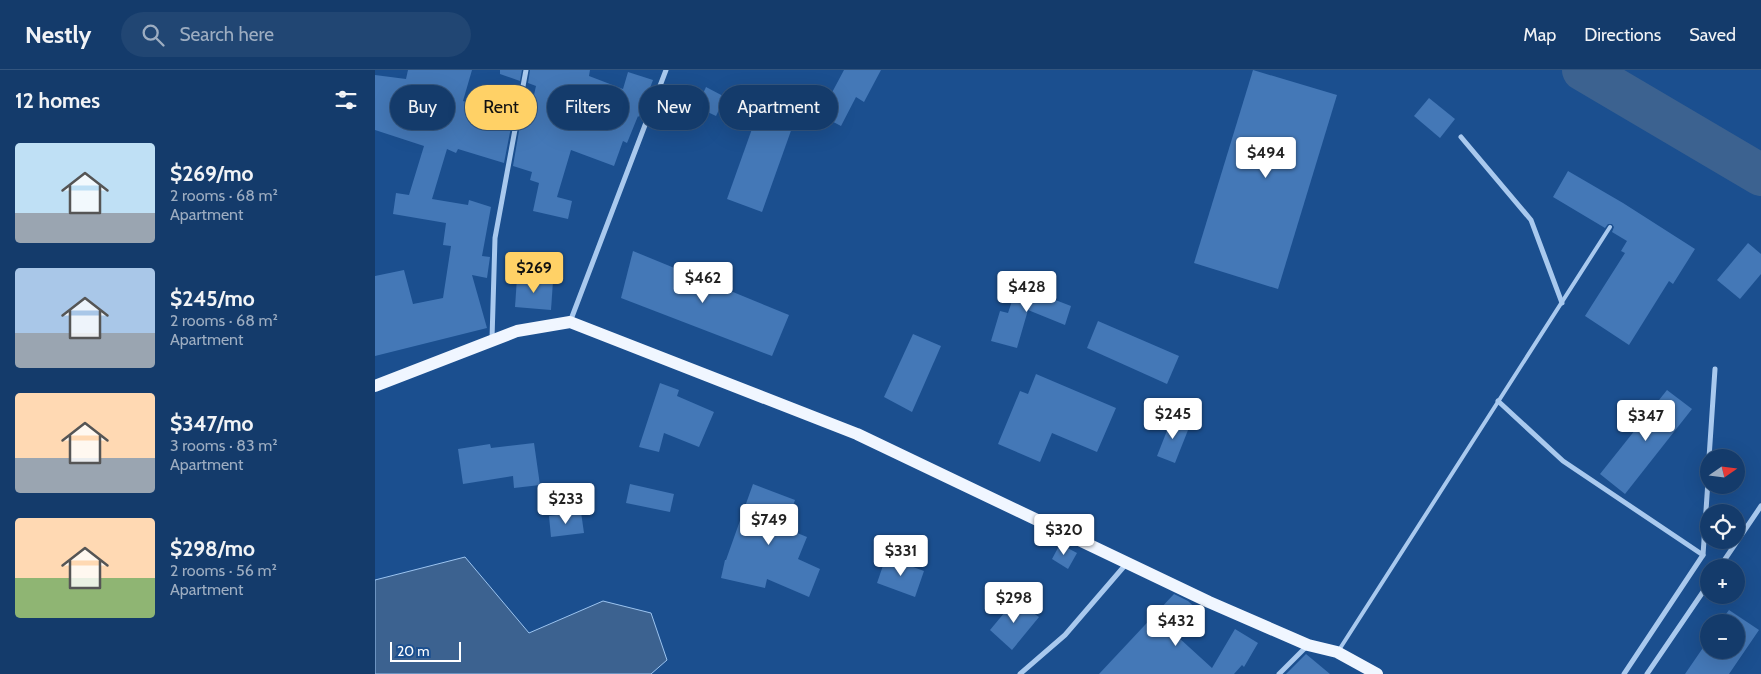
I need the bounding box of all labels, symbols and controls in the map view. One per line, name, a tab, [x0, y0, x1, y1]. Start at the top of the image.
search box	[121, 12, 471, 57]
text: Nestly	[25, 20, 91, 49]
icon: search	[139, 21, 167, 49]
text: Search here	[179, 23, 274, 46]
text: Map	[1523, 24, 1556, 46]
text: Directions	[1584, 24, 1661, 46]
text: Saved	[1689, 24, 1736, 46]
chip: Buy	[390, 85, 455, 130]
chip: Rent	[465, 85, 537, 130]
chip: Filters	[547, 85, 629, 130]
chip: New	[639, 85, 709, 130]
chip: Apartment	[719, 85, 838, 130]
icon: filters	[332, 86, 360, 114]
text: 12 homes	[15, 88, 100, 113]
pin: $494	[1236, 136, 1296, 179]
text: $494	[1247, 143, 1285, 162]
text: $269/mo	[170, 161, 253, 186]
icon: home	[55, 163, 115, 223]
text: 2 rooms · 68 m²	[170, 186, 278, 205]
text: Apartment	[170, 205, 243, 224]
pin: $269	[504, 252, 564, 294]
text: $269	[516, 258, 552, 277]
pin: $462	[673, 262, 733, 304]
text: $462	[685, 268, 721, 287]
pin: $428	[997, 270, 1057, 313]
text: $428	[1008, 277, 1046, 296]
text: $245/mo	[170, 286, 255, 311]
icon: home	[55, 288, 115, 348]
text: 2 rooms · 68 m²	[170, 311, 278, 330]
text: Apartment	[170, 330, 243, 349]
pin: $245	[1143, 398, 1203, 440]
pin: $347	[1616, 400, 1676, 442]
text: $245	[1155, 404, 1191, 423]
text: $347	[1628, 406, 1664, 425]
text: $347/mo	[170, 411, 253, 436]
icon: home	[55, 413, 115, 473]
text: 3 rooms · 83 m²	[170, 436, 278, 455]
north arrow	[1700, 449, 1745, 494]
map controls	[1700, 449, 1745, 659]
text: Apartment	[170, 455, 243, 474]
pin: $233	[536, 482, 596, 525]
text: $233	[549, 489, 584, 508]
pin: $749	[739, 504, 799, 546]
button: locate	[1700, 504, 1745, 549]
text: $749	[751, 510, 787, 529]
pin: $320	[1034, 514, 1094, 556]
text: $320	[1045, 520, 1083, 539]
pin: $331	[871, 534, 931, 577]
text: $298/mo	[170, 536, 255, 561]
icon: home	[55, 538, 115, 598]
text: $331	[885, 541, 917, 560]
button: +	[1700, 559, 1745, 604]
text: 2 rooms · 56 m²	[170, 561, 277, 580]
text: Apartment	[170, 580, 243, 599]
pin: $298	[984, 582, 1044, 624]
text: $298	[996, 588, 1032, 607]
pin: $432	[1146, 604, 1206, 647]
text: $432	[1158, 611, 1194, 630]
button: −	[1700, 614, 1745, 659]
scale bar	[390, 639, 461, 662]
text: 20 m	[397, 642, 430, 660]

